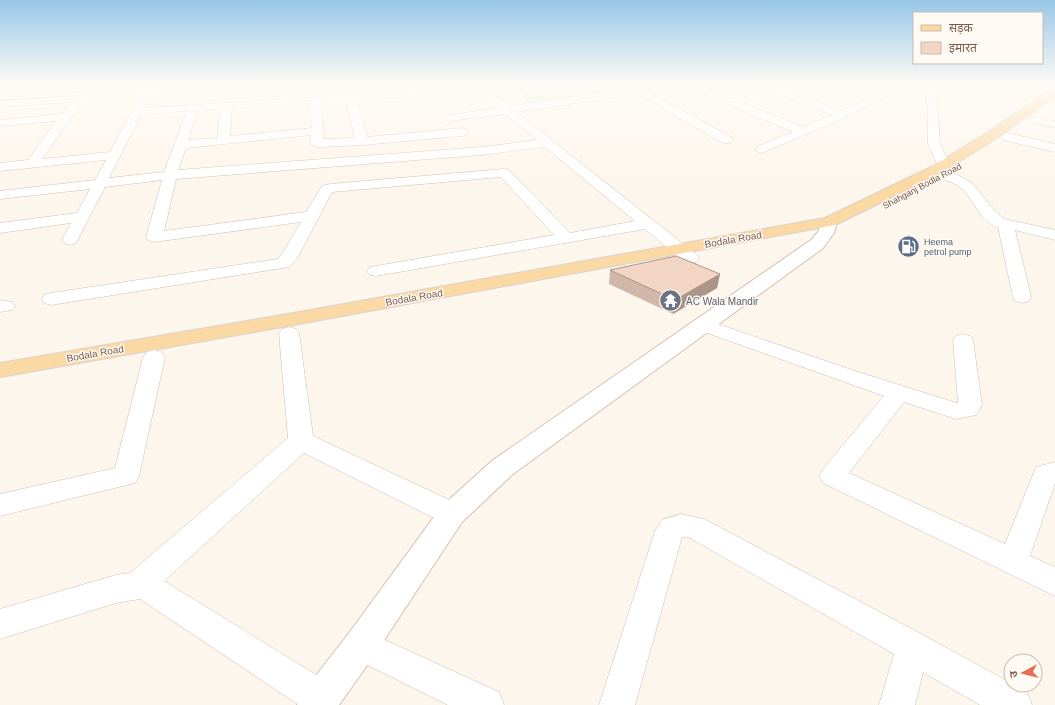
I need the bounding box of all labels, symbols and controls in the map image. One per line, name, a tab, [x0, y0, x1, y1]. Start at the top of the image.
legend	[913, 12, 1043, 64]
text: सड़क	[949, 21, 974, 35]
text: इमारत	[949, 41, 978, 55]
street label: Shahganj Bodla Road	[881, 161, 963, 211]
street label: Bodala Road	[704, 229, 763, 250]
fuel station icon: Heema petrol pump	[896, 234, 922, 260]
place label: Heema petrol pump	[924, 237, 972, 257]
street label: Bodala Road	[385, 287, 444, 308]
temple icon: AC Wala Mandir	[657, 288, 683, 314]
place label: AC Wala Mandir	[686, 296, 759, 307]
street label: Bodala Road	[66, 343, 125, 364]
north arrow	[1003, 653, 1043, 693]
text: उ	[1007, 670, 1019, 678]

